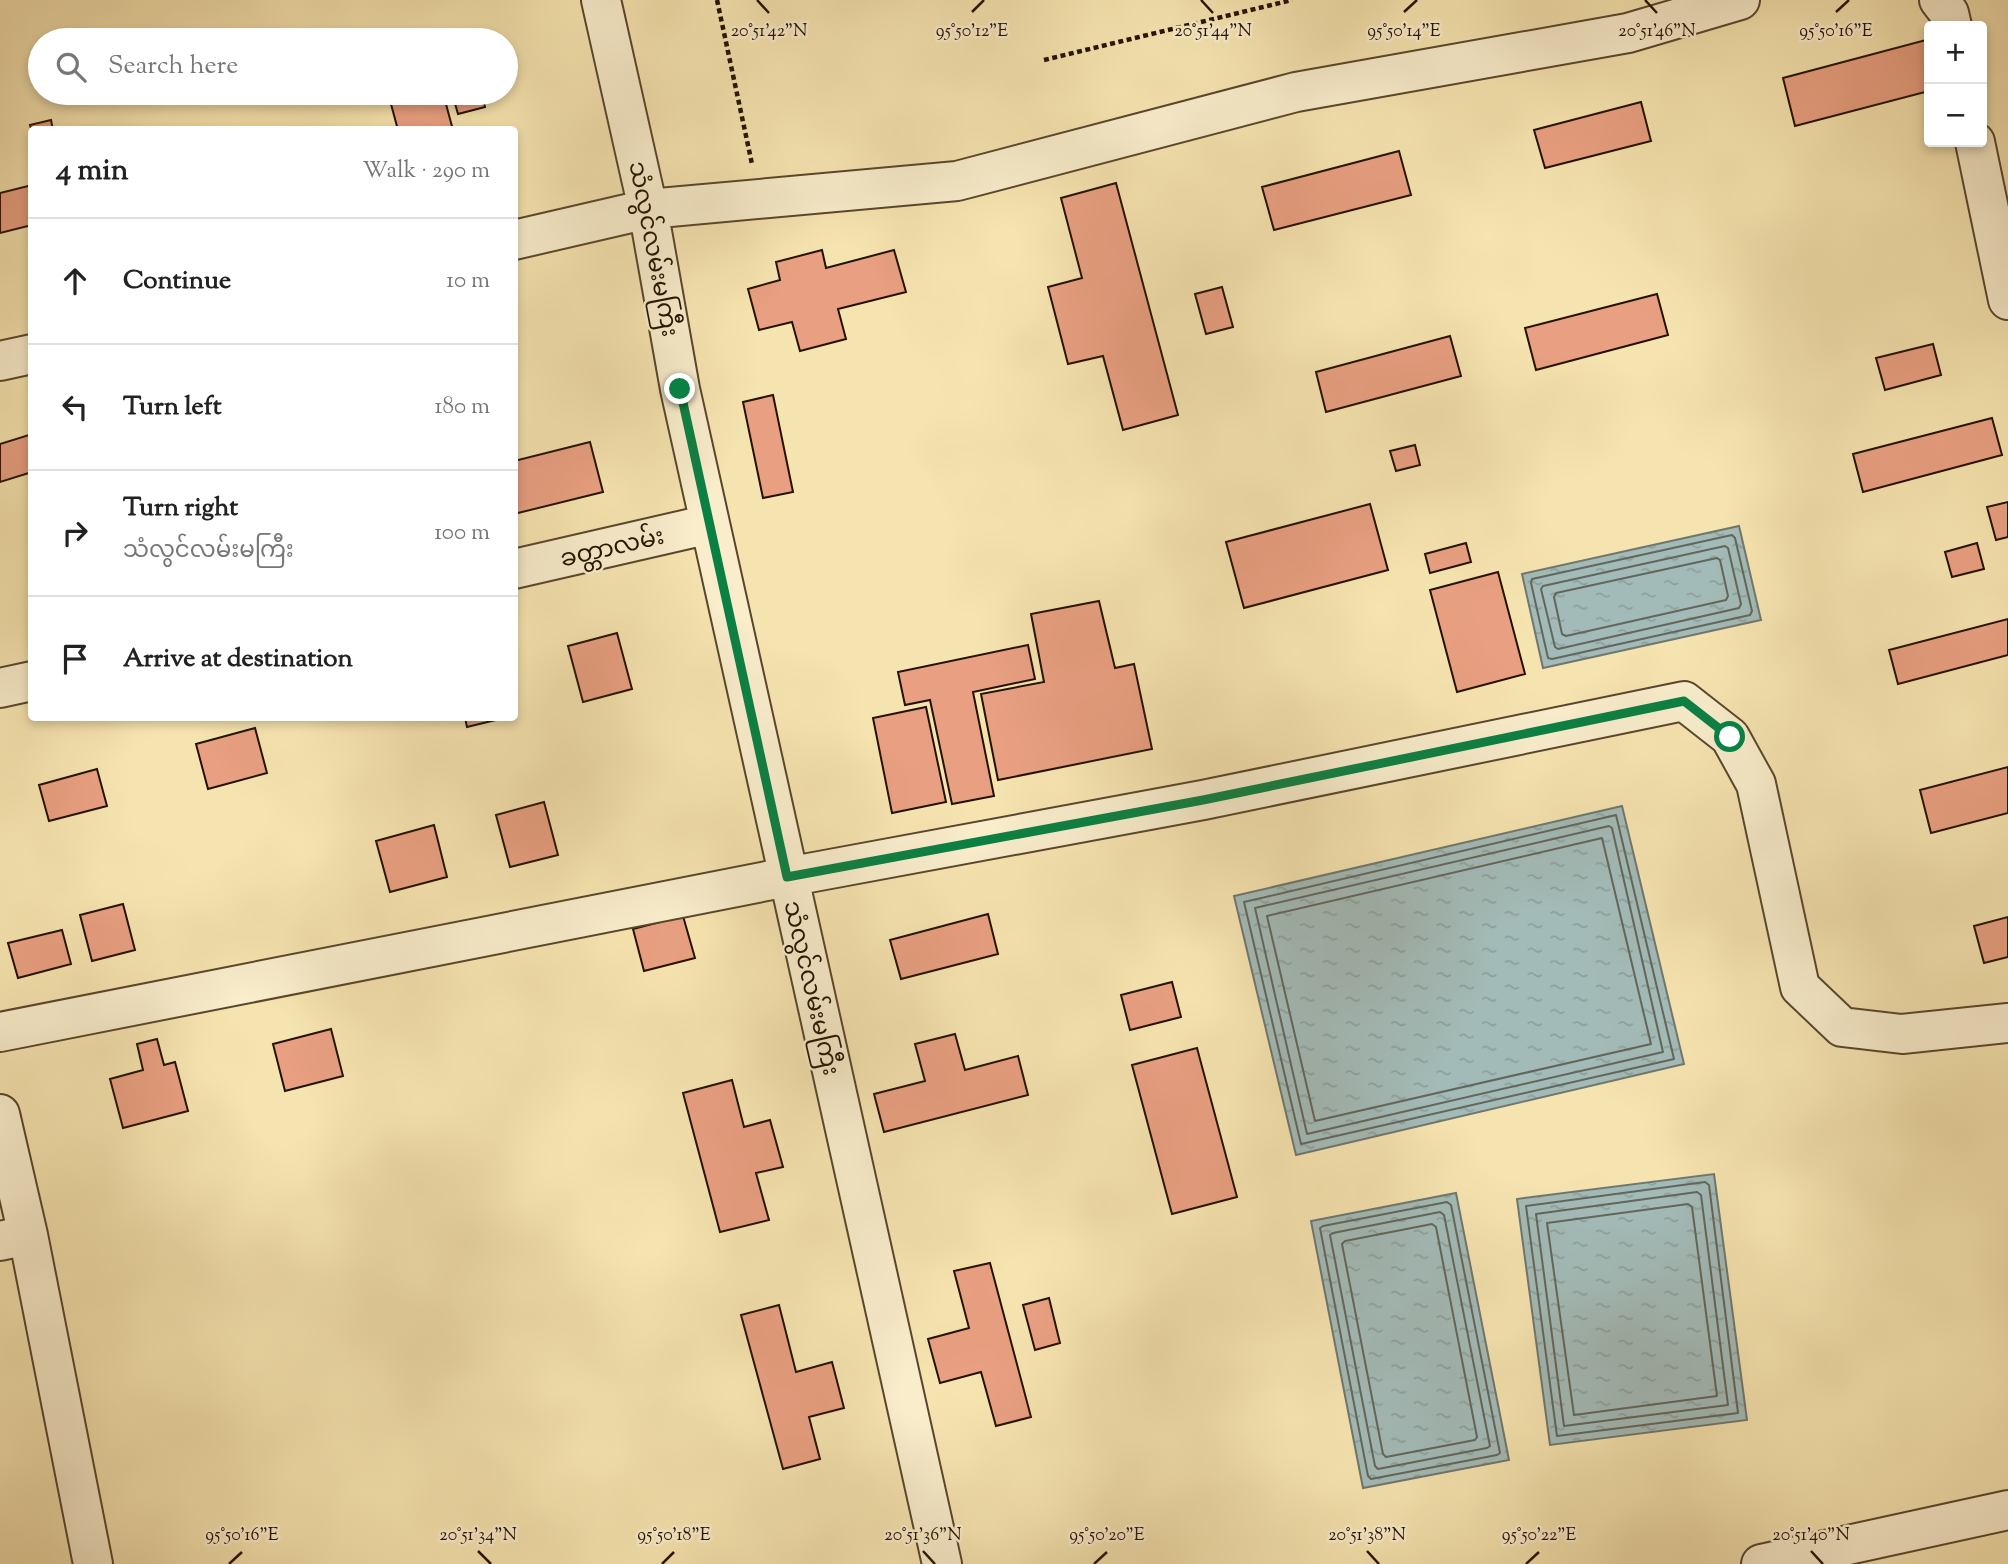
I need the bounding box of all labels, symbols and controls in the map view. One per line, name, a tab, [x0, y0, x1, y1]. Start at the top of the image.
text: 20°51'42"N	[731, 19, 807, 45]
text: 95°50'12"E	[936, 19, 1008, 45]
text: 20°51'44"N	[1174, 19, 1252, 45]
text: 95°50'14"E	[1367, 19, 1441, 45]
text: 20°51'46"N	[1618, 19, 1696, 45]
text: 95°50'16"E	[1799, 19, 1873, 45]
map controls	[1924, 21, 1987, 147]
button: +	[1924, 21, 1987, 84]
search box	[28, 28, 518, 105]
icon: search	[52, 48, 90, 86]
text: Search here	[108, 48, 238, 85]
button: −	[1924, 84, 1987, 147]
text: 4 min	[56, 150, 129, 193]
text: Walk · 290 m	[362, 155, 490, 188]
street label: သံလွင်လမ်းမကြီး	[618, 158, 687, 340]
icon: ahead	[56, 262, 94, 300]
text: Continue	[123, 263, 231, 300]
text: 10 m	[446, 265, 490, 298]
route end	[664, 373, 695, 404]
icon: left	[56, 388, 94, 426]
text: Turn left	[123, 389, 222, 426]
text: 180 m	[435, 391, 490, 424]
text: Turn right	[123, 490, 238, 527]
icon: right	[56, 514, 94, 552]
text: 100 m	[434, 517, 490, 550]
street label: ခတ္တာလမ်း	[557, 520, 668, 577]
text: သံလွင်လမ်းမကြီး	[123, 535, 294, 568]
icon: arrive	[56, 640, 94, 678]
text: Arrive at destination	[123, 641, 353, 678]
route start	[1714, 721, 1745, 752]
street label: သံလွင်လမ်းမကြီး	[773, 898, 848, 1079]
text: 95°50'16"E	[205, 1523, 279, 1549]
text: 20°51'34"N	[439, 1523, 517, 1549]
text: 95°50'18"E	[637, 1523, 711, 1549]
text: 20°51'36"N	[884, 1523, 962, 1549]
text: 95°50'20"E	[1069, 1523, 1145, 1549]
text: 20°51'38"N	[1328, 1523, 1406, 1549]
text: 95°50'22"E	[1502, 1523, 1576, 1549]
text: 20°51'40"N	[1772, 1523, 1850, 1549]

